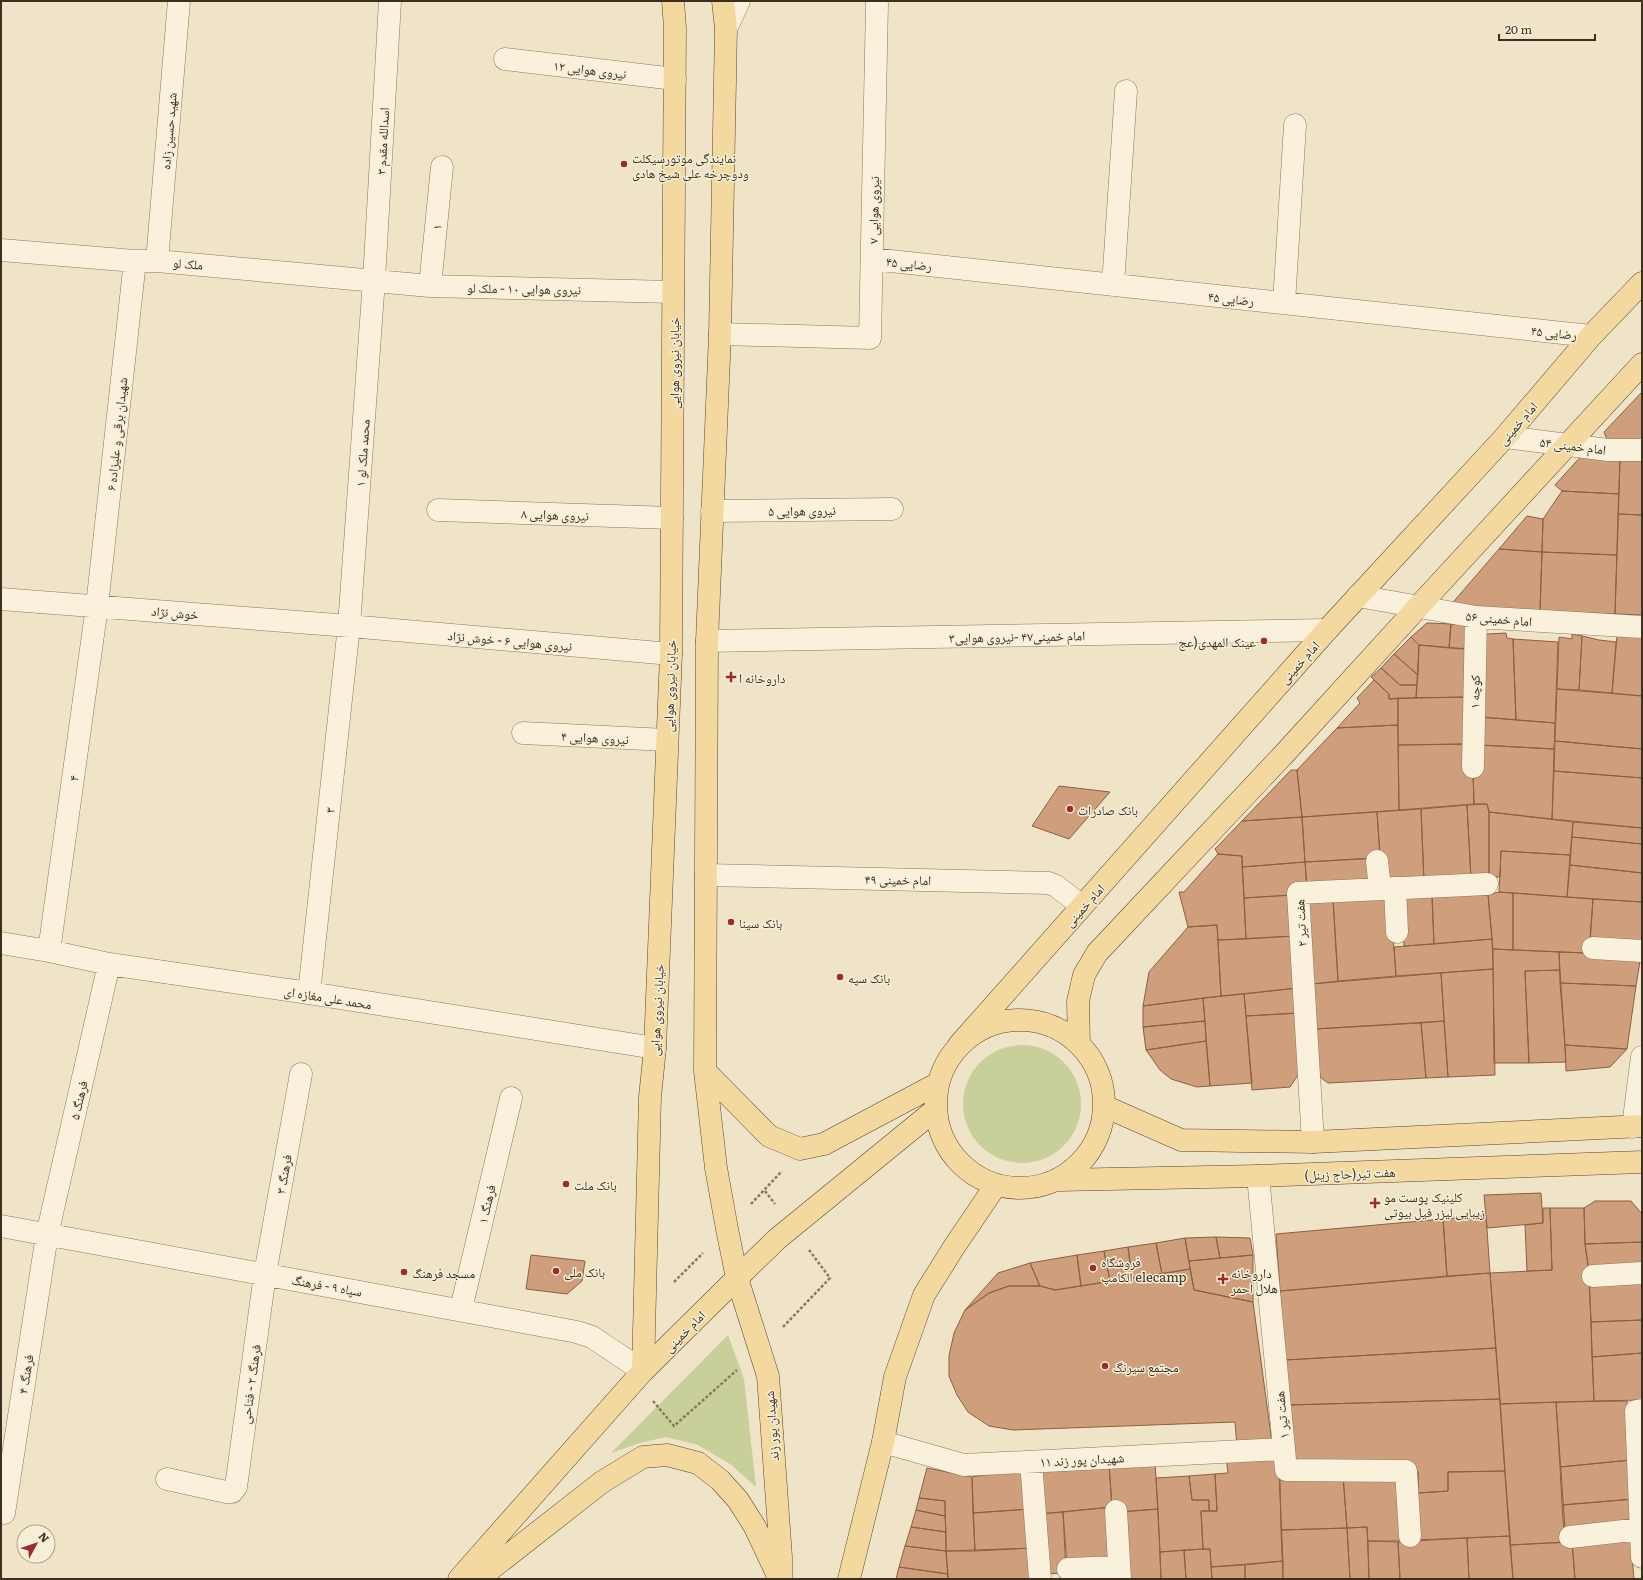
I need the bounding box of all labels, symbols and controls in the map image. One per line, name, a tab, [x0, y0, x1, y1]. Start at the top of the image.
scale bar	[1499, 16, 1595, 42]
text: 20 m	[1505, 20, 1532, 38]
street label: نیروی هوایی ۱۲	[552, 55, 628, 83]
street label: شهید حسین زاده	[155, 92, 181, 170]
street label: ۳ اسدالله مقدم	[371, 107, 393, 175]
place label: نمایندگی موتورسیکلت ودوچرخه علی شیخ هادی	[632, 148, 749, 183]
marker: نمایندگی موتورسیکلت ودوچرخه علی شیخ هادی	[619, 159, 629, 169]
street label: نیروی هوایی ۷	[863, 176, 883, 244]
street label: ۱	[426, 223, 446, 231]
street label: رضایی ۴۵	[885, 251, 933, 275]
street label: ملک لو	[172, 252, 204, 274]
street label: نیروی هوایی ۱۰ - ملک لو	[467, 278, 581, 298]
street label: رضایی ۴۵	[1207, 286, 1255, 310]
street label: خیابان نیروی هوایی	[664, 317, 683, 409]
street label: رضایی ۴۵	[1530, 320, 1578, 344]
street label: ۶ شهیدان برقی و علیزاده	[101, 376, 131, 492]
street label: امام خمینی	[1493, 397, 1541, 449]
street label: ۱ محمد ملک لو	[350, 418, 374, 487]
street label: امام خمینی ۵۴	[1539, 432, 1607, 458]
street label: نیروی هوایی ۵	[768, 500, 836, 520]
street label: نیروی هوایی ۸	[521, 503, 589, 525]
street label: خوش نژاد	[151, 600, 199, 624]
street label: امام خمینی ۵۶	[1465, 606, 1533, 630]
street label: نیروی هوایی ۶ - خوش نژاد	[447, 625, 573, 655]
street label: امام خمینی۴۷ -نیروی هوایی۳	[949, 625, 1085, 647]
place label: عینک المهدی(عج	[1178, 632, 1256, 652]
marker: عینک المهدی(عج	[1259, 636, 1269, 646]
street label: امام خمینی	[1274, 636, 1324, 688]
street label: خیابان نیروی هوایی	[658, 639, 680, 733]
place label: داروخانه ا	[739, 668, 785, 687]
marker: داروخانه ا	[726, 672, 736, 682]
street label: کوچه ۱	[1464, 674, 1484, 709]
street label: نیروی هوایی ۴	[561, 726, 629, 748]
street label: ۴	[63, 774, 83, 782]
place label: بانک صادرات	[1078, 800, 1138, 819]
marker: بانک صادرات	[1065, 804, 1075, 814]
street label: ۳	[319, 806, 339, 814]
street label: امام خمینی ۴۹	[865, 869, 931, 889]
street label: امام خمینی	[1059, 879, 1109, 931]
street label: هفت تیر ۲	[1289, 899, 1311, 947]
place label: بانک سینا	[739, 913, 782, 932]
marker: بانک سینا	[726, 917, 736, 927]
street label: خیابان نیروی هوایی	[644, 963, 668, 1057]
place label: بانک سپه	[848, 968, 890, 987]
marker: بانک سپه	[835, 972, 845, 982]
street label: محمد علی مغازه ای	[283, 981, 373, 1013]
street label: فرهنگ ۵	[64, 1079, 92, 1121]
street label: فرهنگ ۳	[270, 1153, 296, 1195]
street label: هفت تیر(حاج زینل)	[1304, 1162, 1396, 1185]
place label: بانک ملت	[574, 1175, 617, 1194]
marker: بانک ملت	[561, 1179, 571, 1189]
street label: فرهنگ ۱	[472, 1183, 500, 1225]
place label: کلینیک پوست مو زیبایی لیزر فیل بیوتی	[1384, 1187, 1485, 1221]
marker: کلینیک پوست مو زیبایی لیزر فیل بیوتی	[1369, 1197, 1381, 1209]
place label: فروشگاه الکامپ elecamp	[1101, 1252, 1187, 1286]
place label: بانک ملی	[564, 1262, 605, 1281]
place label: مسجد فرهنگ	[412, 1263, 475, 1282]
marker: فروشگاه الکامپ elecamp	[1088, 1263, 1098, 1273]
place label: داروخانه هلال احمر	[1230, 1263, 1278, 1297]
marker: بانک ملی	[551, 1266, 561, 1276]
marker: مسجد فرهنگ	[399, 1267, 409, 1277]
street label: سپاه ۹ - فرهنگ	[290, 1269, 364, 1301]
marker: داروخانه هلال احمر	[1218, 1274, 1228, 1284]
street label: امام خمینی	[659, 1306, 709, 1356]
street label: فرهنگ ۲ - فتاحی	[235, 1343, 265, 1425]
street label: فرهنگ ۴	[13, 1353, 37, 1395]
place label: مجتمع سیرنگ	[1113, 1357, 1179, 1377]
marker: مجتمع سیرنگ	[1100, 1361, 1110, 1371]
street label: شهیدان پور زند	[759, 1390, 783, 1462]
street label: هفت تیر ۱	[1269, 1390, 1293, 1440]
street label: شهیدان پور زند ۱۱	[1039, 1447, 1125, 1471]
north arrow	[16, 1524, 56, 1564]
text: N	[35, 1528, 54, 1546]

